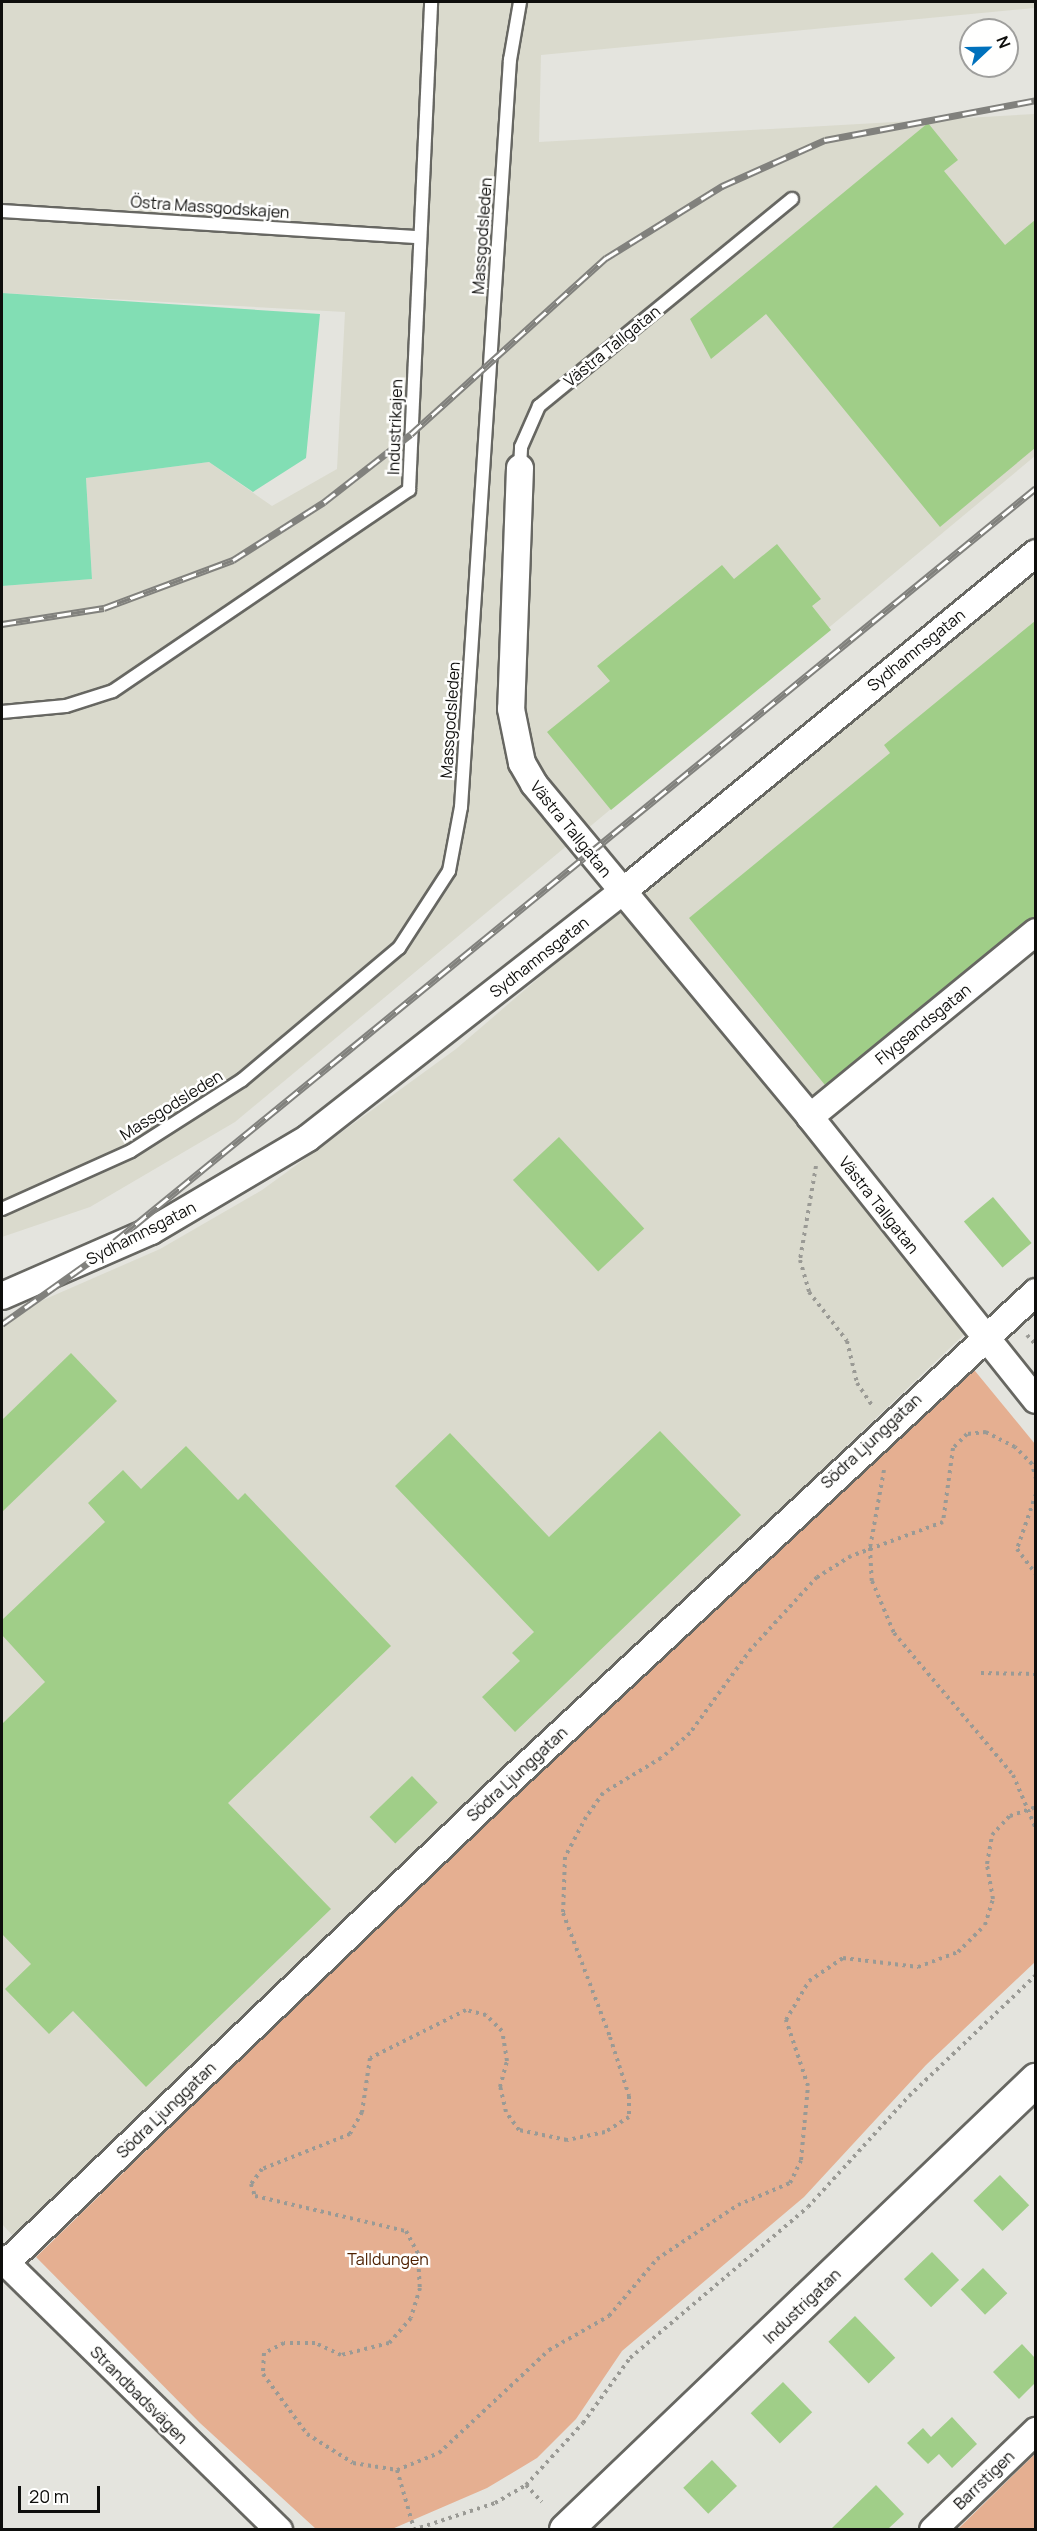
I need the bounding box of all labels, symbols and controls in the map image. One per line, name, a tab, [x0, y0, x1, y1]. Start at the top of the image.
north arrow	[959, 18, 1019, 78]
text: N	[991, 33, 1016, 51]
street label: Massgodsleden	[468, 177, 496, 295]
street label: Östra Massgodskajen	[130, 192, 290, 222]
street label: Västra Tallgatan	[560, 301, 664, 391]
street label: Industrikajen	[384, 379, 406, 475]
street label: Sydhamnsgatan	[863, 605, 969, 695]
street label: Massgodsleden	[436, 661, 464, 779]
street label: Västra Tallgatan	[526, 777, 616, 881]
street label: Sydhamnsgatan	[486, 912, 592, 1002]
street label: Flygsandsgatan	[871, 980, 975, 1068]
street label: Massgodsleden	[116, 1066, 226, 1144]
street label: Västra Tallgatan	[835, 1153, 923, 1257]
street label: Sydhamnsgatan	[83, 1197, 199, 1269]
street label: Södra Ljunggatan	[817, 1390, 925, 1492]
street label: Södra Ljunggatan	[463, 1723, 571, 1825]
street label: Södra Ljunggatan	[113, 2058, 219, 2162]
park label: Talldungen	[347, 2249, 429, 2269]
street label: Industrigatan	[759, 2264, 845, 2348]
street label: Strandbadsvägen	[86, 2342, 192, 2448]
street label: Barrstigen	[950, 2447, 1018, 2513]
scale bar	[21, 2474, 104, 2512]
text: 20 m	[29, 2484, 69, 2508]

